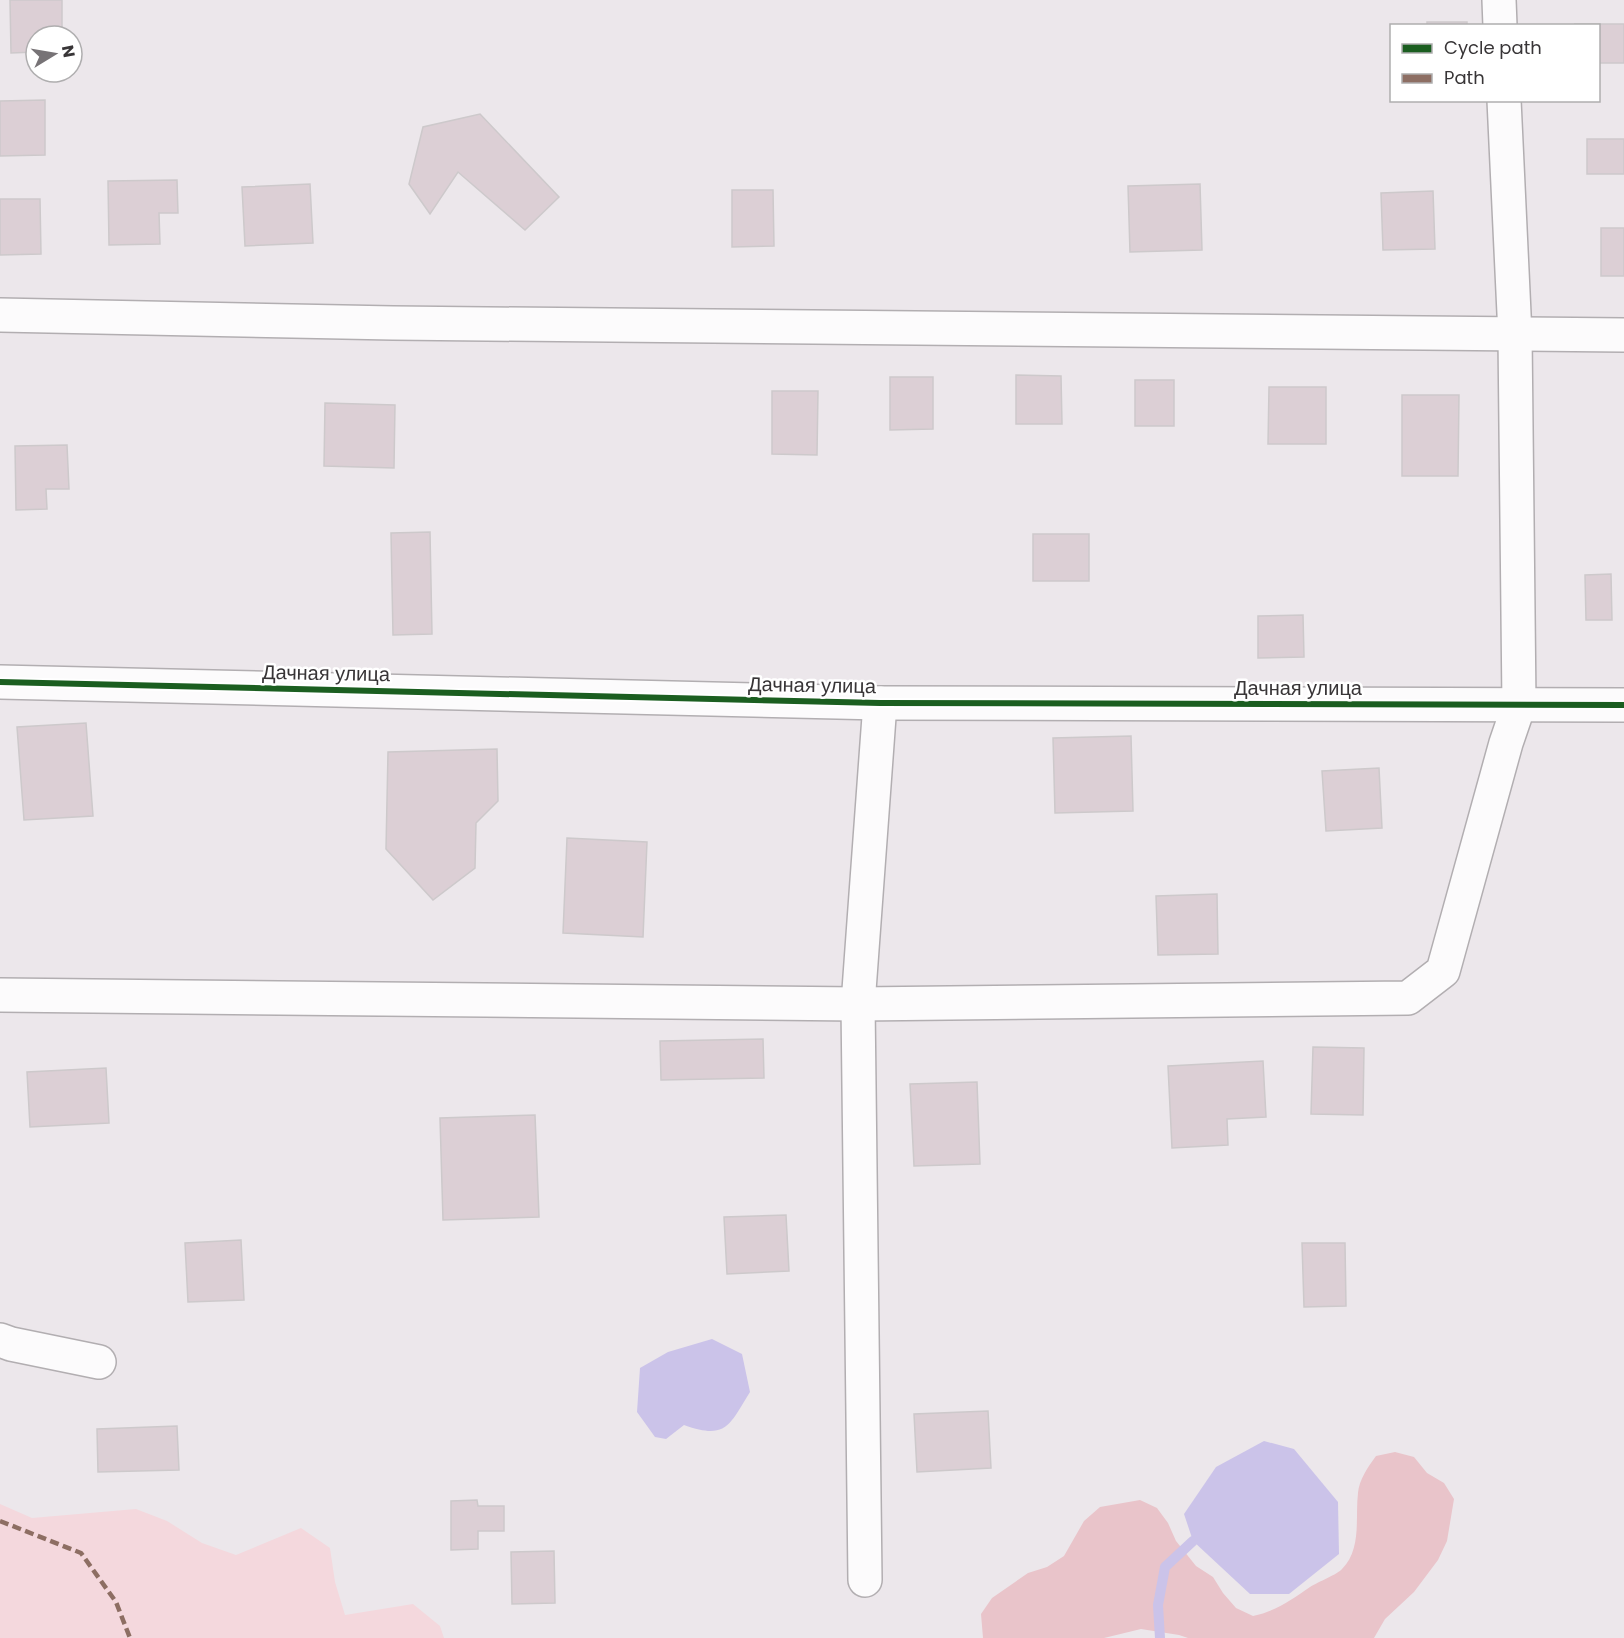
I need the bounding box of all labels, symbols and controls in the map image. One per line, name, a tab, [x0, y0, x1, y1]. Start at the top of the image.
north arrow	[24, 24, 84, 84]
legend	[1390, 24, 1600, 102]
text: Cycle path	[1444, 35, 1542, 60]
text: N	[56, 43, 81, 59]
text: Path	[1444, 65, 1485, 90]
street label: Дачная улица	[262, 658, 391, 688]
street label: Дачная улица	[748, 670, 877, 700]
street label: Дачная улица	[1234, 674, 1363, 702]

